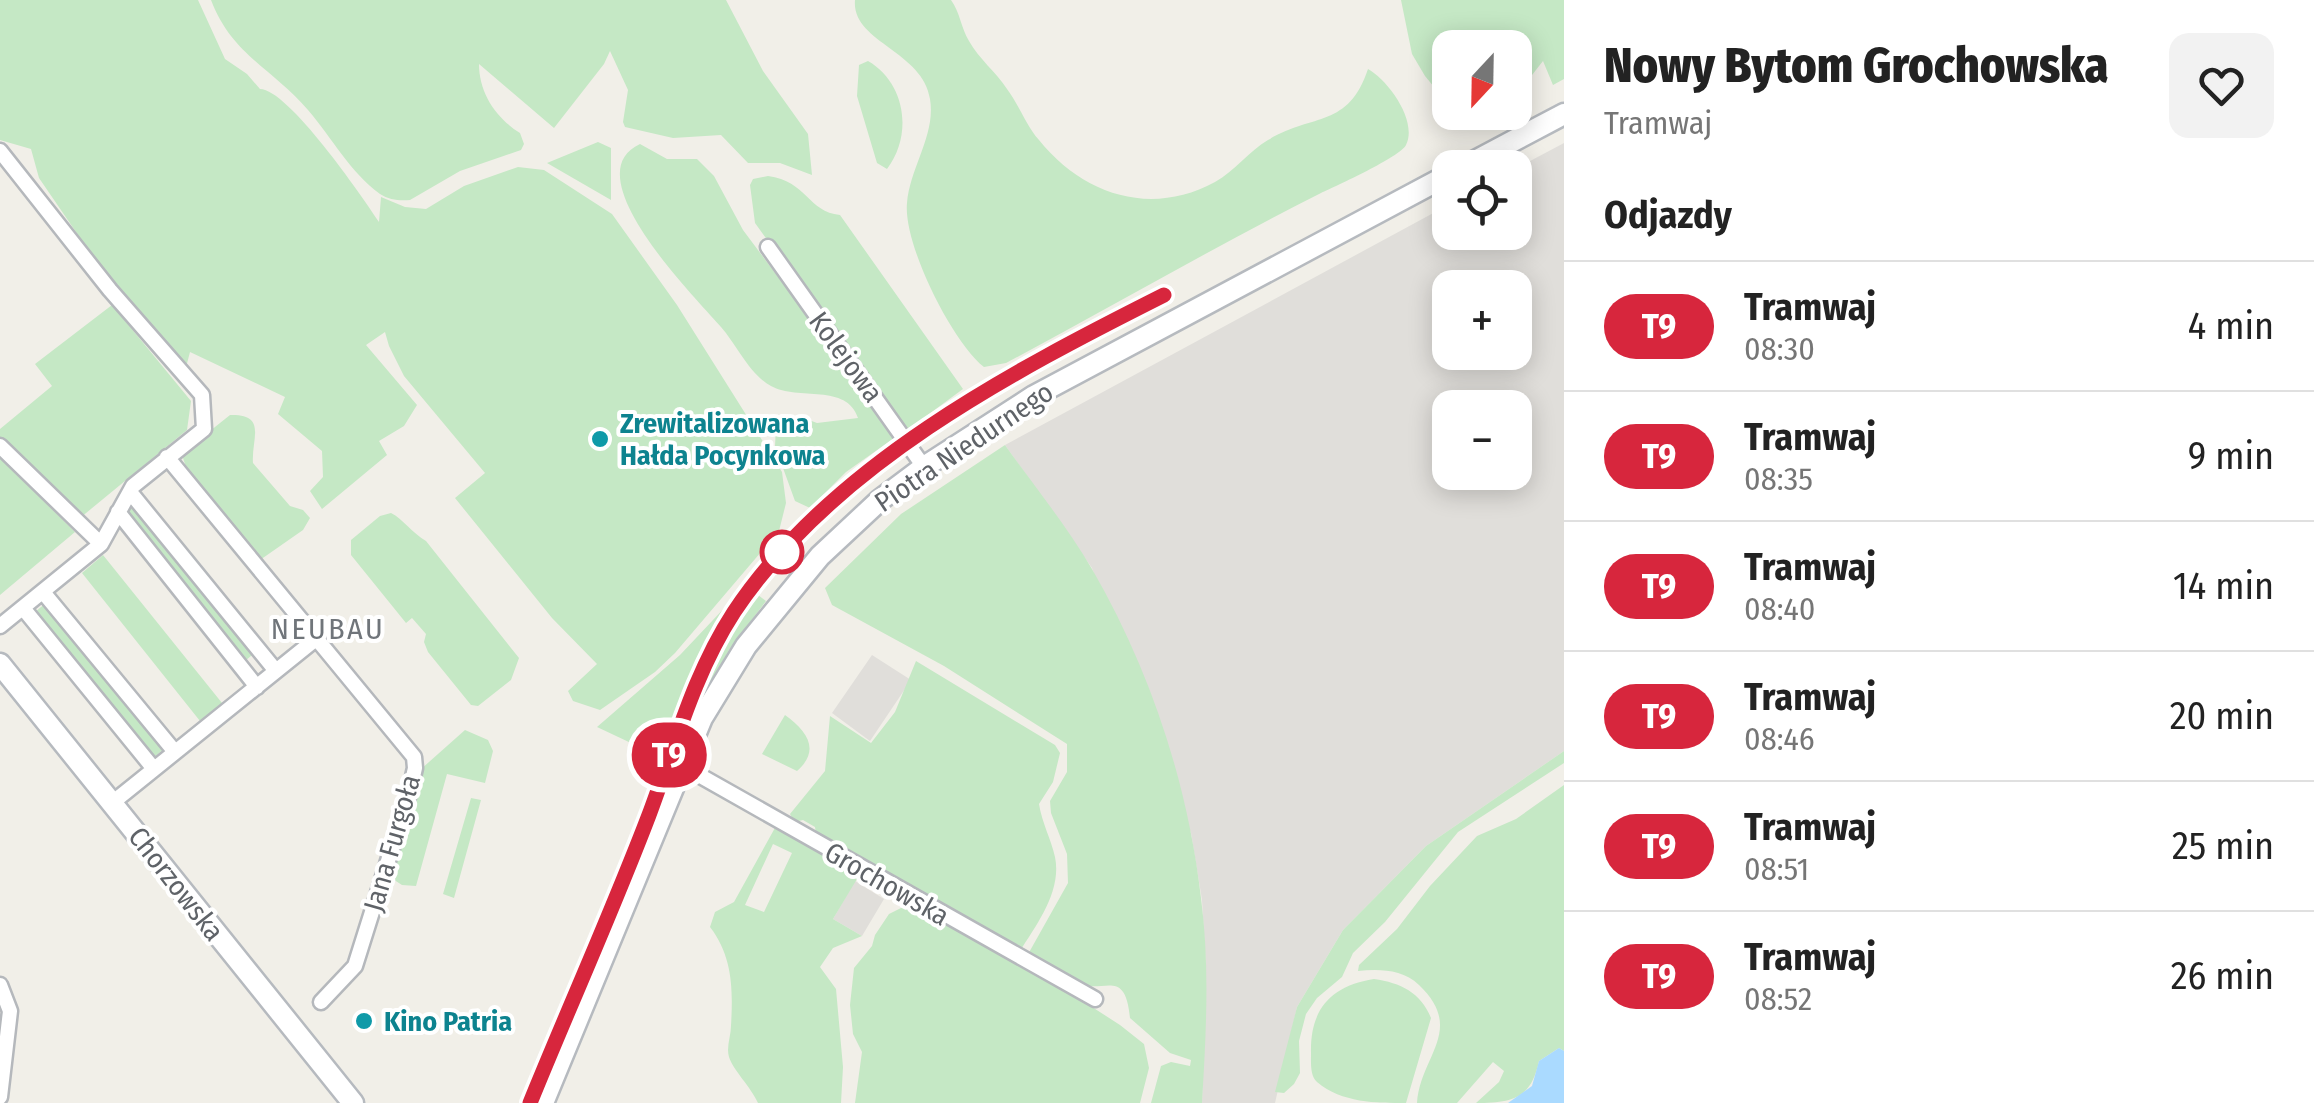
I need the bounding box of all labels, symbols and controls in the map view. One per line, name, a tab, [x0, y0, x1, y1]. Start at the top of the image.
north arrow	[1432, 30, 1532, 130]
map controls	[1432, 30, 1532, 490]
button: heart	[2169, 33, 2274, 138]
text: Nowy Bytom Grochowska	[1604, 37, 2108, 95]
text: Tramwaj	[1604, 104, 1712, 142]
button: locate	[1432, 150, 1532, 250]
text: Odjazdy	[1604, 192, 1732, 238]
button: +	[1432, 270, 1532, 370]
text: Tramwaj	[1744, 284, 1876, 330]
text: 4 min	[2188, 303, 2274, 349]
street label: Kolejowa	[802, 305, 890, 409]
text: T9	[1642, 305, 1676, 347]
text: 08:30	[1744, 330, 1815, 368]
street label: Piotra Niedurnego	[869, 375, 1059, 519]
button: −	[1432, 390, 1532, 490]
place label: Zrewitalizowana Hałda Pocynkowa	[620, 407, 825, 472]
text: Tramwaj	[1744, 414, 1876, 460]
marker: Zrewitalizowana Hałda Pocynkowa	[589, 428, 611, 450]
text: 9 min	[2188, 433, 2274, 479]
text: T9	[1642, 435, 1676, 477]
text: 08:35	[1744, 460, 1813, 498]
unlabelled marker	[761, 531, 803, 573]
text: Tramwaj	[1744, 544, 1876, 590]
text: 14 min	[2173, 563, 2274, 609]
text: T9	[1642, 565, 1676, 607]
text: 08:40	[1744, 590, 1815, 628]
district label: NEUBAU	[271, 611, 385, 647]
text: Tramwaj	[1744, 674, 1876, 720]
text: 20 min	[2170, 693, 2274, 739]
text: T9	[1642, 695, 1676, 737]
text: 08:46	[1744, 720, 1815, 758]
line badge: T9	[624, 722, 714, 788]
text: T9	[652, 734, 686, 776]
street label: Jana Furgoła	[357, 771, 427, 915]
text: Tramwaj	[1744, 804, 1876, 850]
street label: Chorzowska	[121, 821, 231, 947]
text: 25 min	[2172, 823, 2274, 869]
text: T9	[1642, 825, 1676, 867]
street label: Grochowska	[819, 835, 955, 933]
text: 08:51	[1744, 850, 1809, 888]
text: Tramwaj	[1744, 934, 1876, 980]
text: 26 min	[2171, 953, 2274, 999]
text: T9	[1642, 955, 1676, 997]
text: 08:52	[1744, 980, 1812, 1018]
place label: Kino Patria	[384, 1005, 512, 1038]
marker: Kino Patria	[353, 1010, 375, 1032]

